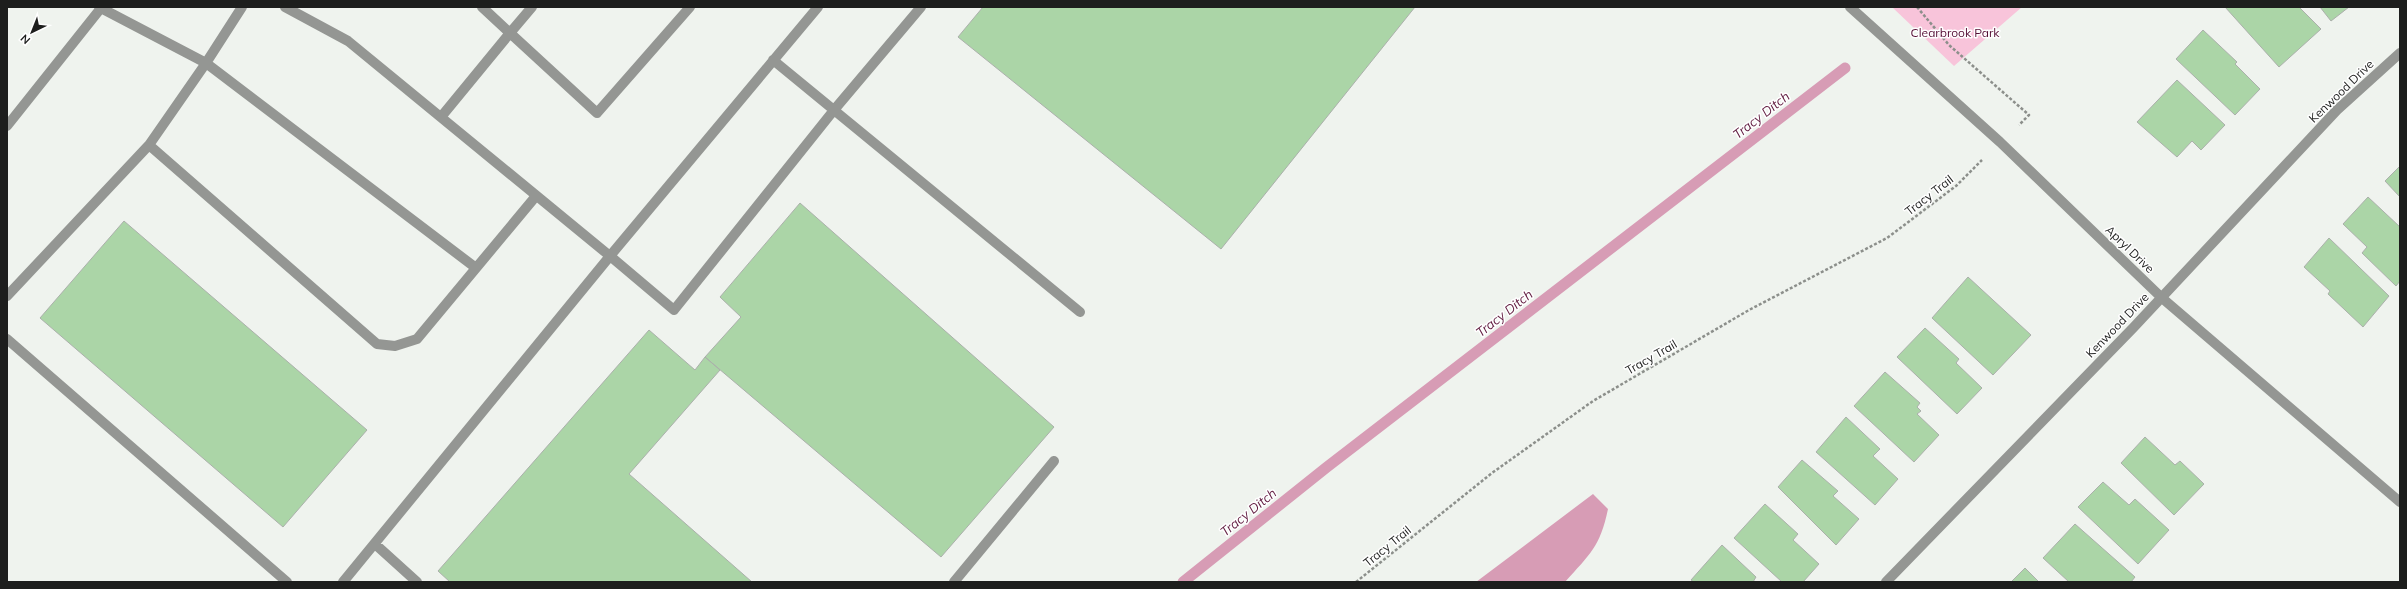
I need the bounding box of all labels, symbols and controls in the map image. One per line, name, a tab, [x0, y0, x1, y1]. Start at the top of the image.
north arrow	[12, 12, 52, 52]
park label: Clearbrook Park	[1911, 25, 2000, 40]
text: N	[17, 31, 33, 47]
street label: Kenwood Drive	[2305, 56, 2377, 126]
water label: Tracy Ditch	[1730, 88, 1792, 142]
street label: Tracy Trail	[1902, 172, 1956, 218]
street label: Apryl Drive	[2102, 222, 2158, 276]
water label: Tracy Ditch	[1473, 286, 1535, 340]
street label: Kenwood Drive	[2082, 289, 2152, 361]
street label: Tracy Trail	[1623, 336, 1679, 378]
water label: Tracy Ditch	[1217, 485, 1279, 539]
street label: Tracy Trail	[1360, 522, 1414, 570]

